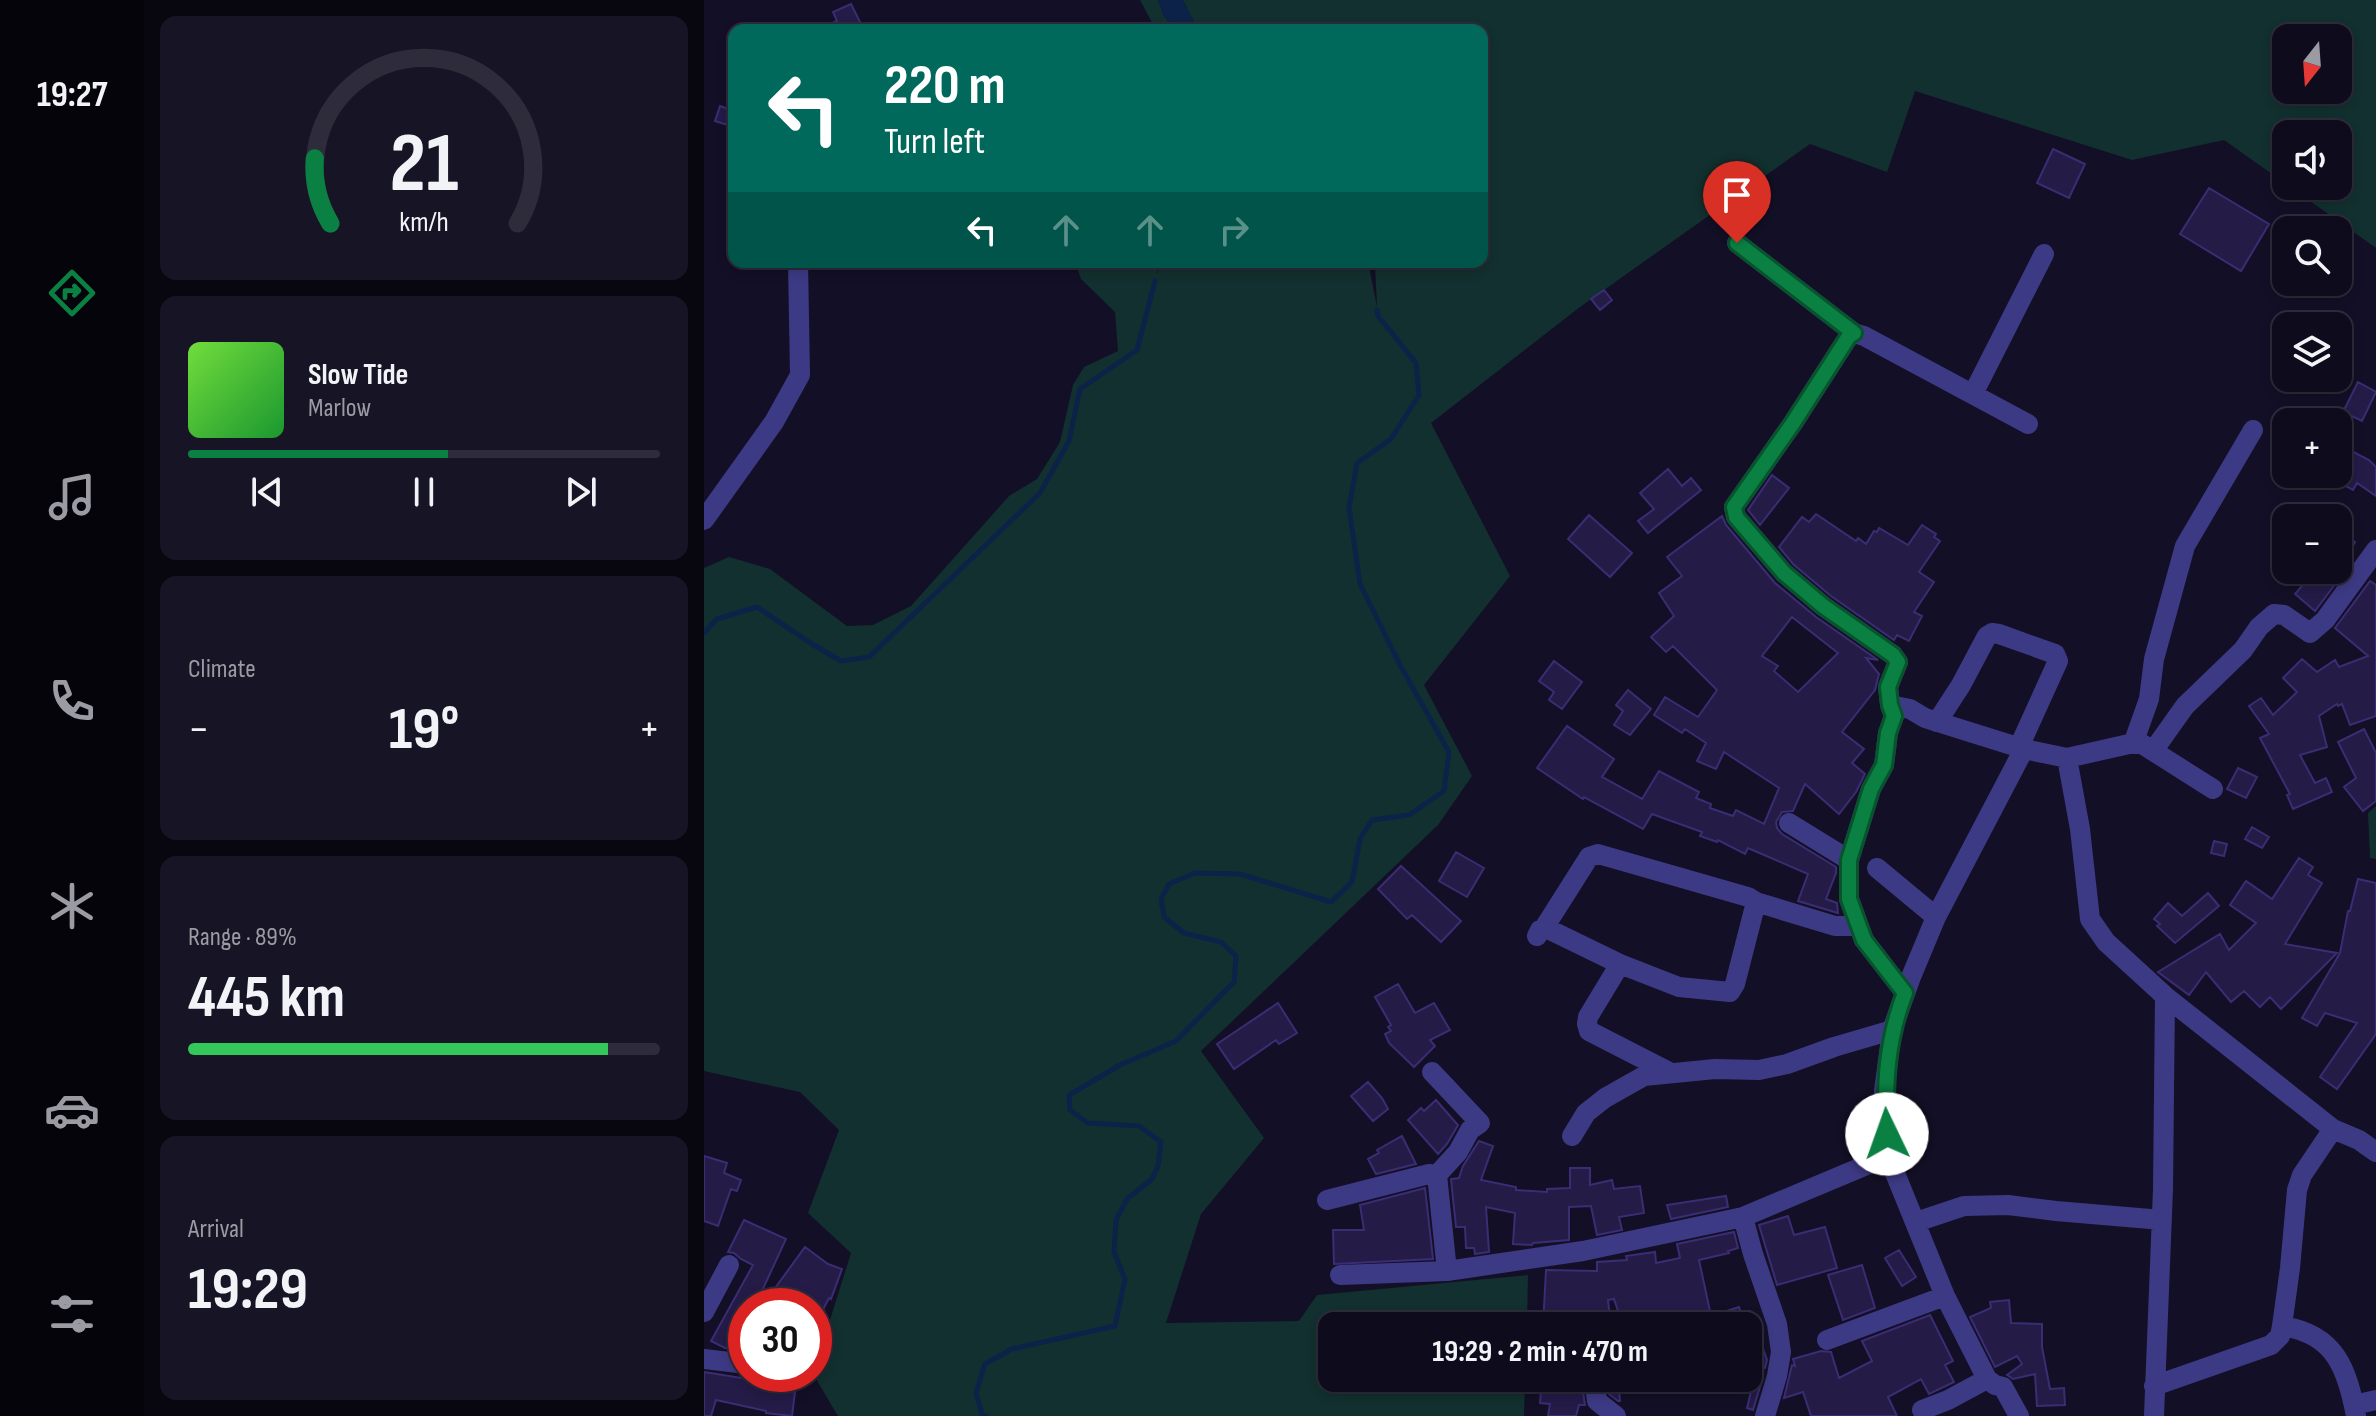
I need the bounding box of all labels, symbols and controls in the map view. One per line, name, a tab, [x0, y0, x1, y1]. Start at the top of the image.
north arrow	[2272, 24, 2352, 104]
map controls	[2272, 24, 2352, 584]
text: 220 m	[884, 53, 1006, 120]
icon: left	[752, 56, 856, 160]
text: 19:27	[37, 74, 107, 117]
text: 21	[389, 115, 459, 215]
button: sound	[2272, 120, 2352, 200]
text: Turn left	[884, 121, 985, 164]
pin	[1703, 161, 1771, 243]
icon: arrive	[1715, 173, 1759, 217]
text: km/h	[399, 205, 449, 240]
icon: left	[960, 208, 1004, 252]
icon: ahead	[1044, 208, 1088, 252]
icon: ahead	[1128, 208, 1172, 252]
icon: right	[1212, 208, 1256, 252]
button: search	[2272, 216, 2352, 296]
icon: directions	[44, 265, 100, 321]
button: layers	[2272, 312, 2352, 392]
text: Slow Tide	[308, 357, 408, 393]
text: Marlow	[308, 393, 371, 424]
button: +	[2272, 408, 2352, 488]
icon: music	[44, 469, 100, 525]
icon: previous	[245, 470, 289, 514]
icon: pause	[402, 470, 446, 514]
icon: next	[559, 470, 603, 514]
button: −	[2272, 504, 2352, 584]
text: Climate	[188, 654, 256, 685]
icon: phone	[44, 673, 100, 729]
text: 19°	[389, 694, 459, 766]
text: −	[188, 703, 210, 756]
text: +	[638, 703, 660, 756]
icon: climate	[44, 878, 100, 934]
text: Range · 89%	[188, 922, 297, 953]
text: 445 km	[188, 962, 345, 1034]
icon: car	[44, 1082, 100, 1138]
position arrow	[1845, 1092, 1929, 1176]
text: Arrival	[188, 1214, 244, 1245]
text: 19:29	[188, 1254, 308, 1326]
icon: filters	[44, 1286, 100, 1342]
speed limit sign: 30	[728, 1288, 832, 1392]
text: 19:29 · 2 min · 470 m	[1432, 1334, 1648, 1370]

